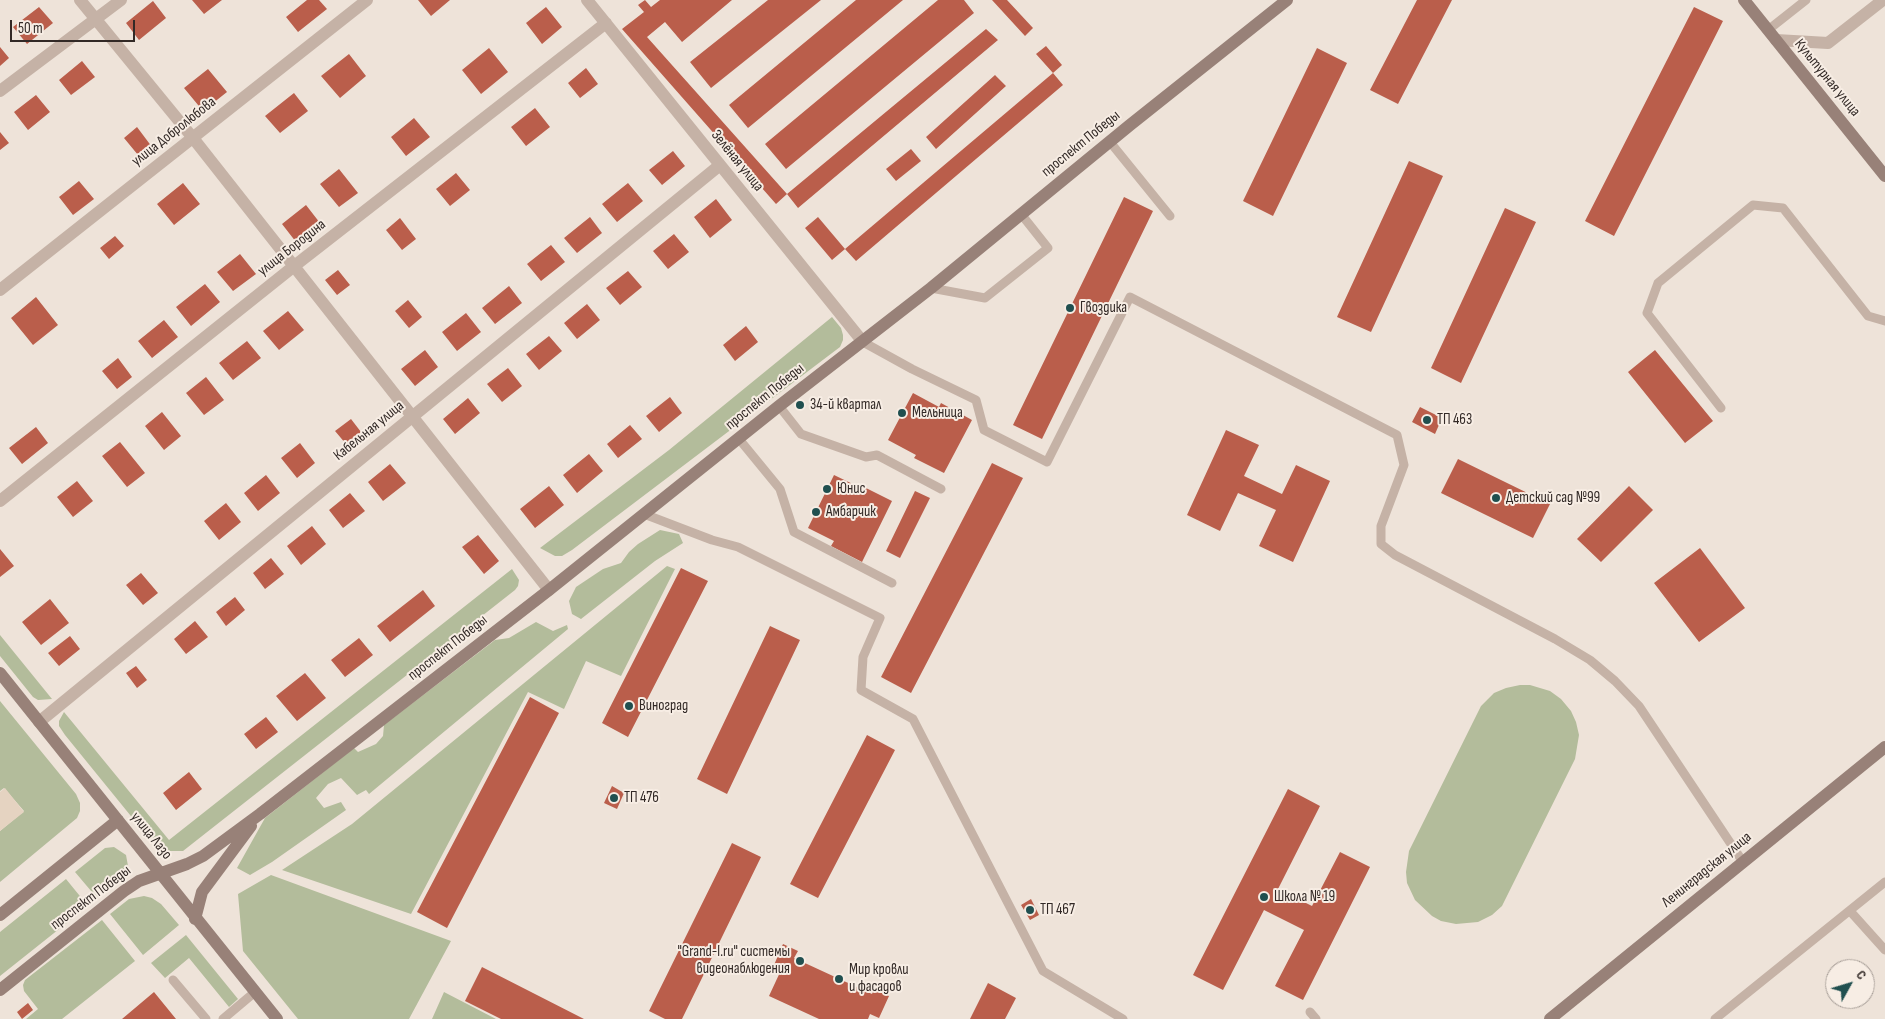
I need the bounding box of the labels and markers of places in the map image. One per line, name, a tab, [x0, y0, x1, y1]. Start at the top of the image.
place label: Гвоздика	[1080, 299, 1127, 317]
marker: Гвоздика	[1064, 302, 1076, 314]
place label: 34-й квартал	[810, 396, 881, 414]
marker: 34-й квартал	[794, 399, 806, 411]
place label: Мельница	[912, 404, 963, 422]
marker: Мельница	[896, 407, 908, 419]
place label: ТП 463	[1437, 411, 1472, 429]
marker: ТП 463	[1421, 414, 1433, 426]
place label: Юнис	[837, 480, 866, 498]
marker: Юнис	[821, 483, 833, 495]
place label: Детский сад №99	[1506, 489, 1600, 507]
marker: Детский сад №99	[1490, 492, 1502, 504]
place label: Амбарчик	[826, 503, 876, 521]
marker: Амбарчик	[810, 506, 822, 518]
place label: Виноград	[639, 697, 688, 715]
marker: Виноград	[623, 700, 635, 712]
place label: ТП 476	[624, 789, 659, 807]
marker: ТП 476	[608, 792, 620, 804]
place label: Школа № 19	[1274, 888, 1335, 906]
marker: Школа № 19	[1258, 891, 1270, 903]
place label: ТП 467	[1040, 901, 1075, 919]
marker: ТП 467	[1024, 904, 1036, 916]
place label: "Grand-l.ru" системы видеонаблюдения	[677, 943, 790, 978]
marker: "Grand-l.ru" системы видеонаблюдения	[794, 955, 806, 967]
place label: Мир кровли и фасадов	[849, 961, 909, 996]
marker: Мир кровли и фасадов	[833, 973, 845, 985]

